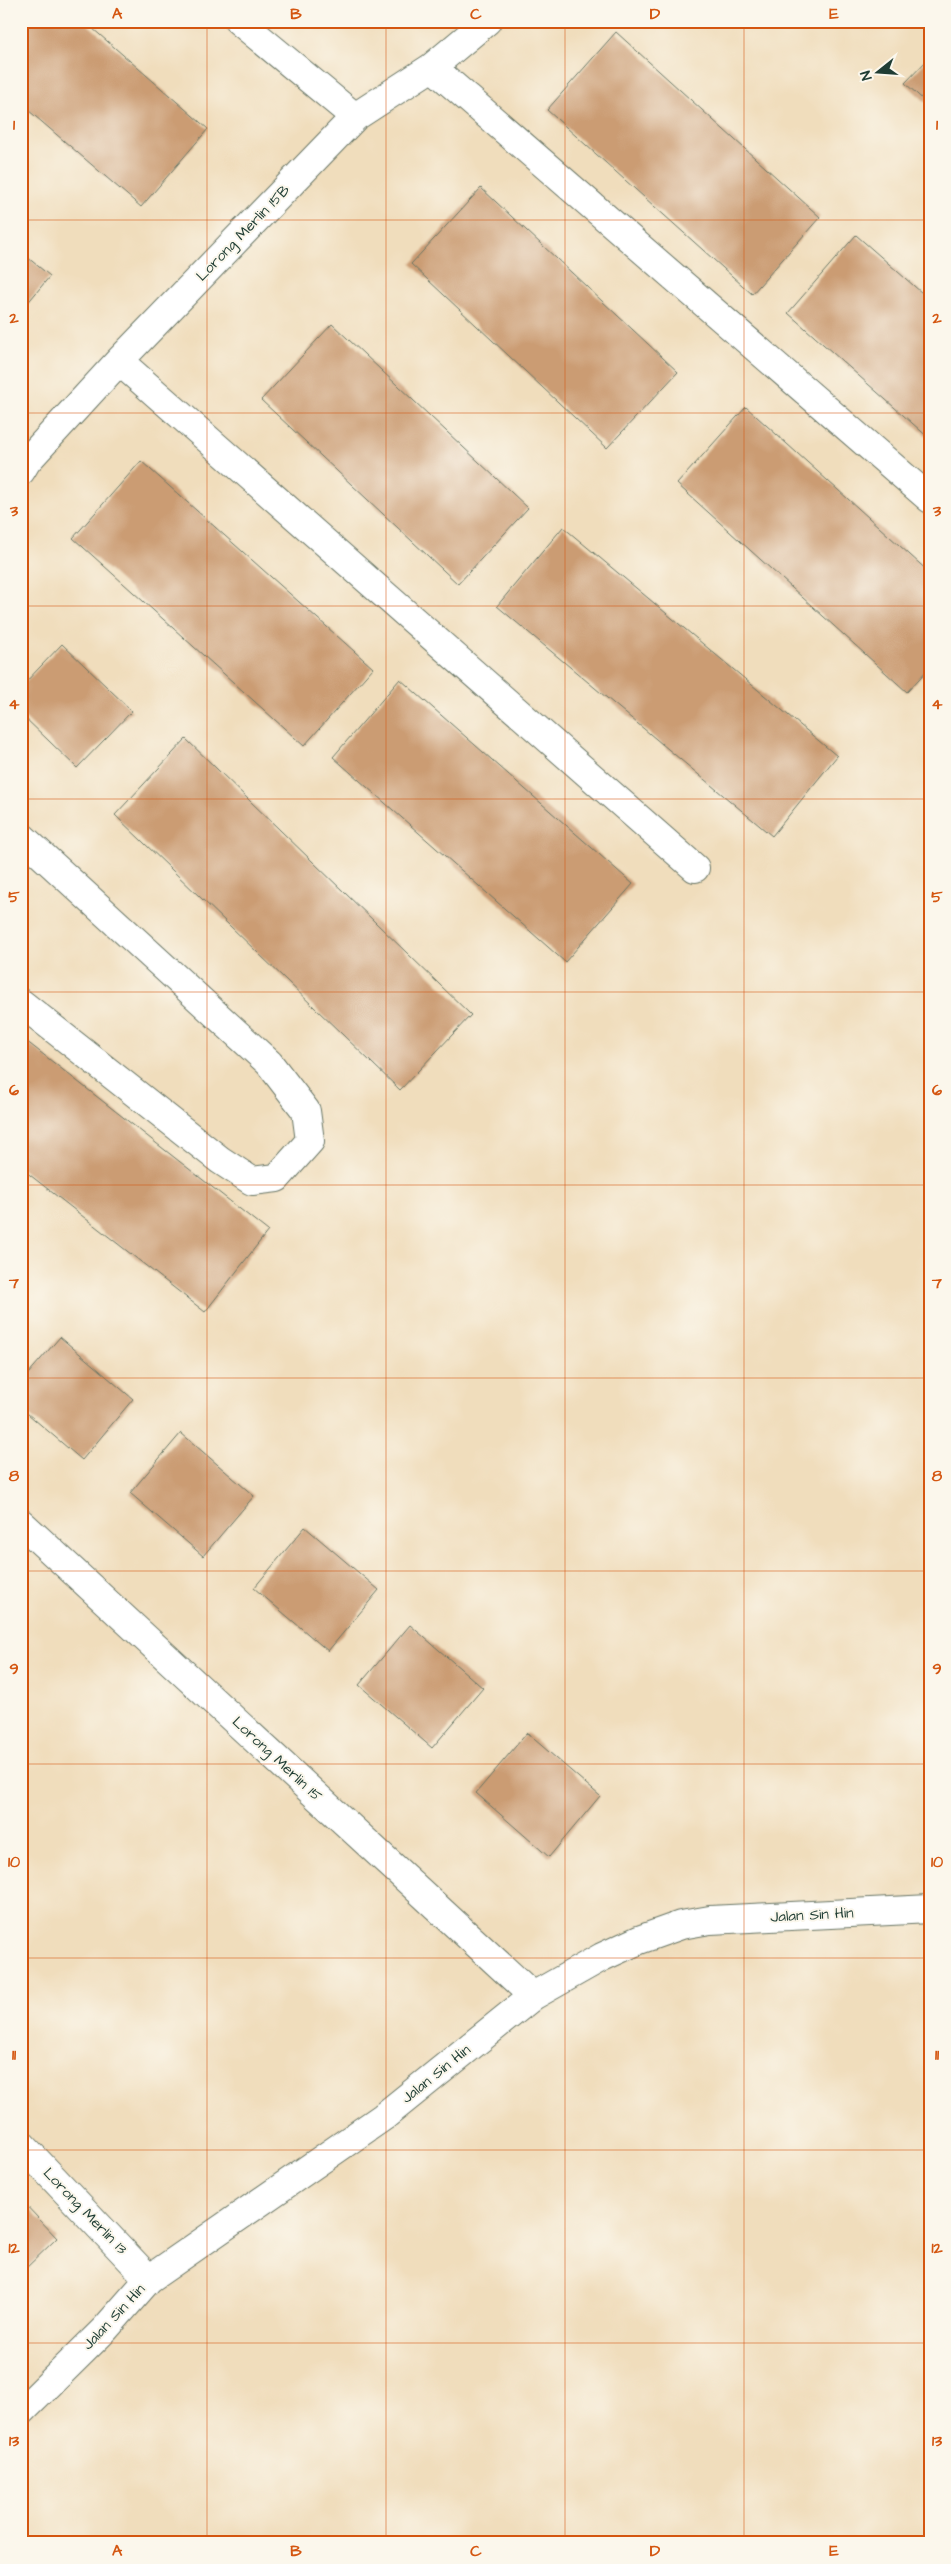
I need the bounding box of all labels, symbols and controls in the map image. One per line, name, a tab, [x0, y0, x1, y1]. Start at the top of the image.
text: A	[112, 3, 123, 25]
text: B	[290, 3, 302, 25]
text: C	[470, 3, 482, 25]
text: D	[650, 3, 661, 25]
text: E	[829, 3, 839, 25]
north arrow	[854, 48, 904, 98]
text: N	[856, 68, 877, 83]
text: 1	[13, 114, 16, 136]
text: 1	[936, 114, 939, 136]
street label: Lorong Merlin 15B	[191, 180, 296, 287]
text: 2	[8, 307, 19, 329]
text: 2	[931, 307, 942, 329]
text: 3	[9, 500, 19, 522]
text: 3	[932, 500, 942, 522]
text: 4	[9, 693, 20, 715]
text: 4	[932, 693, 943, 715]
text: 5	[8, 886, 20, 908]
text: 5	[931, 886, 943, 908]
text: 6	[9, 1079, 19, 1101]
text: 6	[932, 1079, 942, 1101]
text: 7	[8, 1272, 19, 1294]
text: 7	[931, 1272, 942, 1294]
text: 8	[9, 1465, 20, 1487]
text: 8	[932, 1465, 943, 1487]
text: 9	[9, 1658, 19, 1680]
text: 9	[932, 1658, 942, 1680]
street label: Lorong Merlin 15	[227, 1712, 327, 1807]
text: 10	[8, 1851, 20, 1873]
text: 10	[931, 1851, 943, 1873]
street label: Jalan Sin Hin	[770, 1902, 855, 1928]
street label: Jalan Sin Hin	[397, 2039, 475, 2108]
text: 11	[12, 2044, 17, 2066]
text: 11	[935, 2044, 940, 2066]
street label: Lorong Merlin 13	[37, 2163, 132, 2260]
text: 12	[8, 2237, 20, 2259]
text: 12	[931, 2237, 943, 2259]
street label: Jalan Sin Hin	[78, 2279, 150, 2355]
text: 13	[9, 2430, 20, 2452]
text: 13	[932, 2430, 943, 2452]
text: A	[112, 2540, 123, 2562]
text: B	[290, 2540, 302, 2562]
text: C	[470, 2540, 482, 2562]
text: D	[650, 2540, 661, 2562]
text: E	[829, 2540, 839, 2562]

